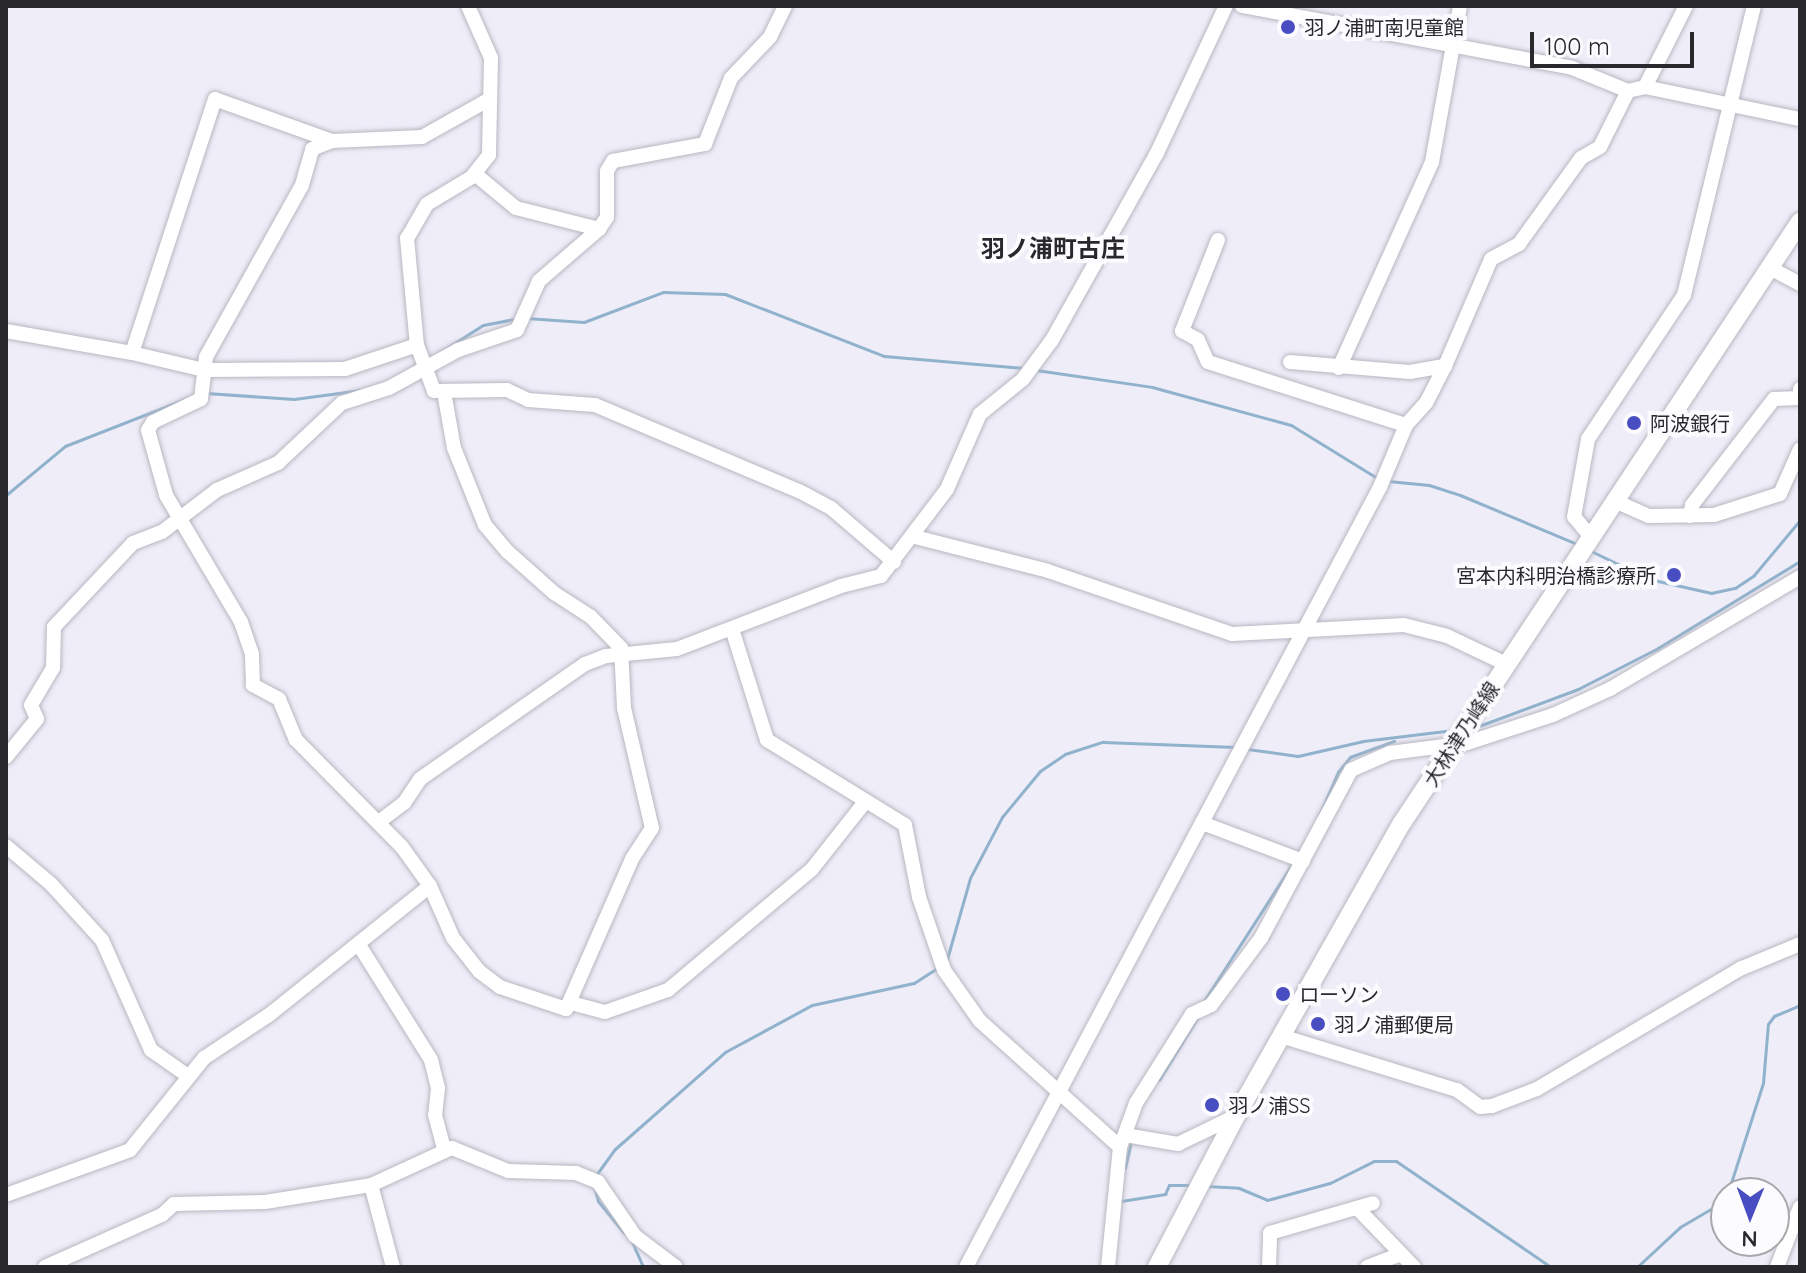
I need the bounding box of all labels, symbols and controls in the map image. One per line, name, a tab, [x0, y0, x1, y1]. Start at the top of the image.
place label: 羽ノ浦町南児童館	[1304, 15, 1464, 39]
scale bar	[1534, 16, 1698, 66]
marker: 羽ノ浦町南児童館	[1279, 18, 1297, 36]
text: 100 m	[1544, 31, 1610, 61]
district label: 羽ノ浦町古庄	[981, 235, 1125, 263]
place label: 阿波銀行	[1650, 411, 1730, 435]
marker: 阿波銀行	[1625, 414, 1643, 432]
place label: 宮本内科明治橋診療所	[1456, 563, 1656, 587]
marker: 宮本内科明治橋診療所	[1663, 564, 1685, 586]
street label: 大林津乃峰線	[1418, 677, 1504, 791]
place label: ローソン	[1299, 982, 1379, 1006]
marker: ローソン	[1274, 985, 1292, 1003]
place label: 羽ノ浦郵便局	[1334, 1012, 1454, 1036]
marker: 羽ノ浦郵便局	[1309, 1015, 1327, 1033]
place label: 羽ノ浦SS	[1228, 1093, 1310, 1117]
marker: 羽ノ浦SS	[1203, 1096, 1221, 1114]
north arrow	[1710, 1177, 1790, 1257]
text: N	[1741, 1225, 1758, 1253]

